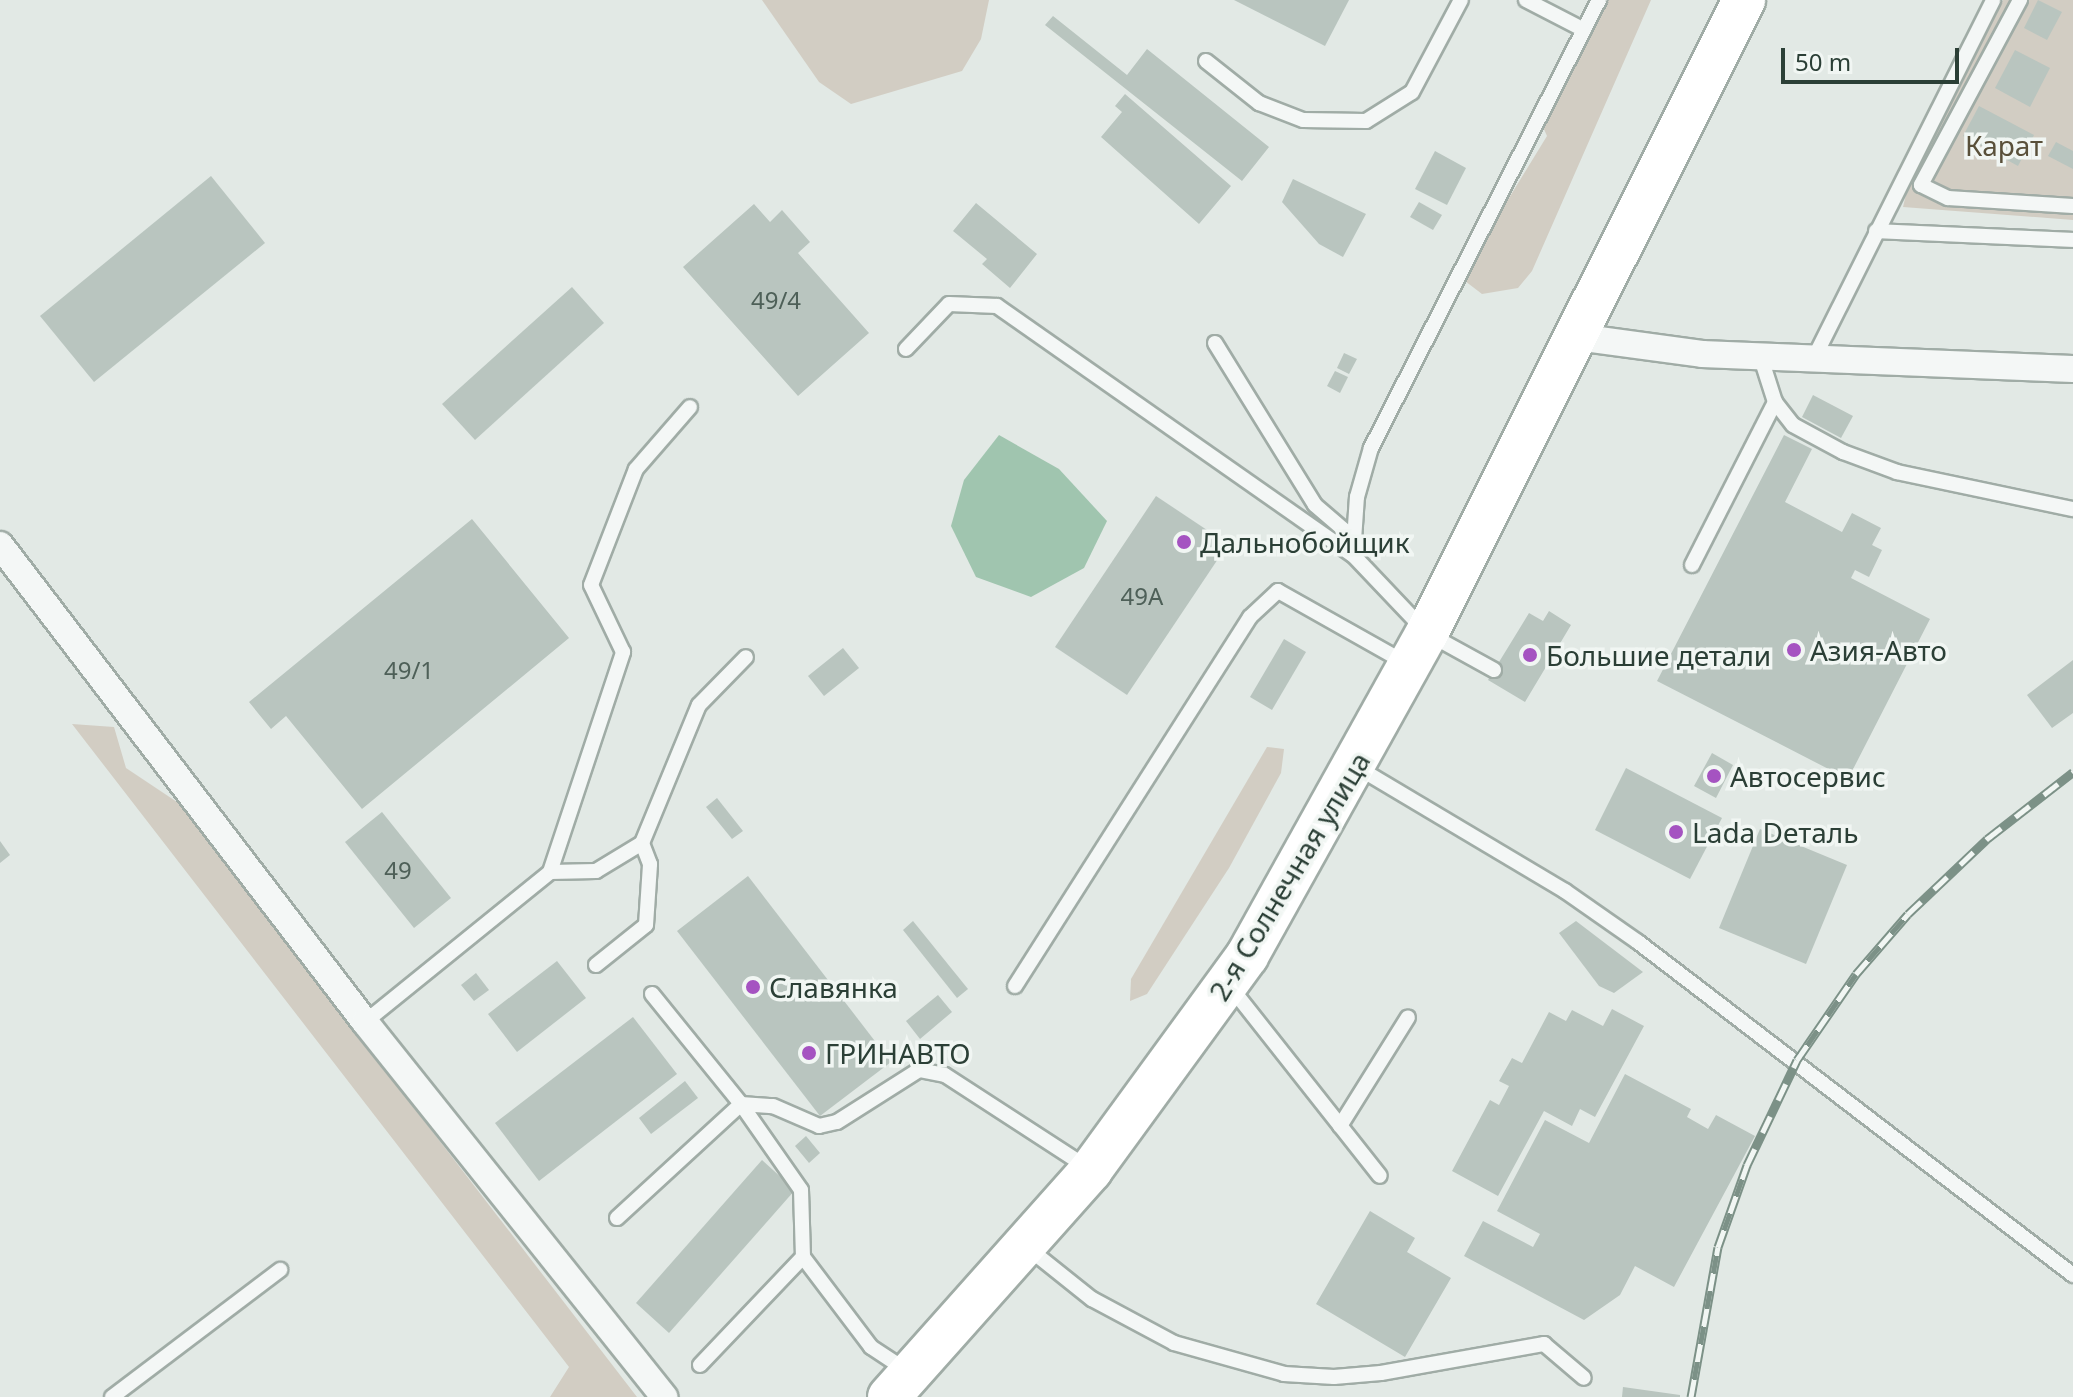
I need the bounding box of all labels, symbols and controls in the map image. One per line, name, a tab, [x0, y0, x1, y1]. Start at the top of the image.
scale bar	[1785, 32, 1963, 82]
text: 50 m	[1795, 45, 1851, 78]
park label: Карат	[1965, 128, 2043, 162]
house number: 49/4	[751, 286, 801, 314]
place label: Дальнобойщик	[1200, 525, 1410, 559]
marker: Дальнобойщик	[1175, 533, 1193, 551]
house number: 49А	[1121, 582, 1163, 610]
place label: Азия-Авто	[1810, 633, 1947, 667]
place label: Большие детали	[1546, 638, 1771, 672]
marker: Азия-Авто	[1785, 641, 1803, 659]
marker: Большие детали	[1521, 646, 1539, 664]
house number: 49/1	[384, 656, 434, 684]
street label: 2-я Солнечная улица	[1201, 746, 1377, 1006]
place label: Автосервис	[1730, 759, 1886, 793]
marker: Автосервис	[1705, 767, 1723, 785]
place label: Lada Dеталь	[1692, 815, 1858, 849]
marker: Lada Dеталь	[1667, 823, 1685, 841]
house number: 49	[384, 856, 412, 884]
place label: Славянка	[769, 970, 898, 1004]
marker: Славянка	[744, 978, 762, 996]
place label: ГРИНАВТО	[825, 1036, 971, 1070]
marker: ГРИНАВТО	[800, 1044, 818, 1062]

